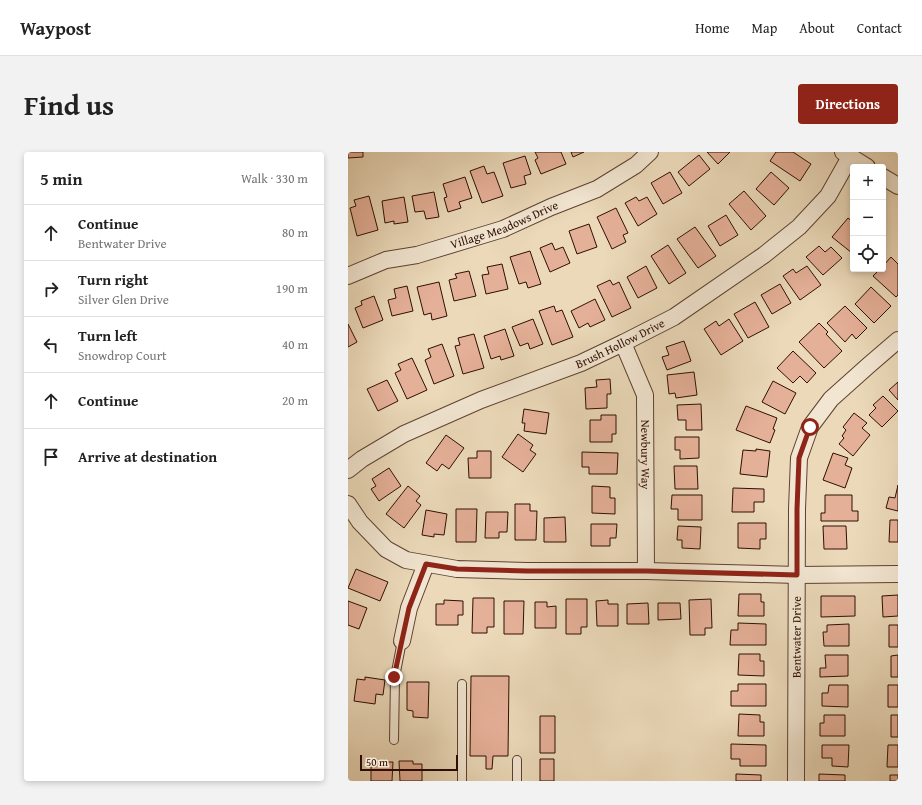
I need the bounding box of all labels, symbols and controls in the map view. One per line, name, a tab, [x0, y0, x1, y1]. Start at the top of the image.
text: Waypost	[20, 14, 91, 42]
text: Home	[695, 18, 730, 38]
text: Map	[752, 18, 777, 38]
text: About	[799, 18, 835, 38]
text: Contact	[857, 18, 902, 38]
text: Find us	[24, 84, 114, 125]
button: Directions	[798, 84, 898, 124]
map controls	[850, 164, 886, 272]
button: +	[850, 164, 886, 200]
text: 5 min	[40, 166, 82, 191]
text: Walk · 330 m	[241, 169, 308, 188]
street label: Village Meadows Drive	[448, 196, 561, 252]
button: −	[850, 200, 886, 236]
text: Continue	[78, 213, 139, 234]
icon: ahead	[40, 222, 62, 244]
text: 80 m	[282, 223, 308, 242]
text: Bentwater Drive	[78, 234, 167, 253]
button: locate	[850, 236, 886, 272]
text: Turn right	[78, 269, 149, 290]
icon: right	[40, 278, 62, 300]
text: 190 m	[276, 279, 308, 298]
text: Silver Glen Drive	[78, 290, 169, 309]
street label: Brush Hollow Drive	[573, 314, 668, 372]
text: Turn left	[78, 325, 137, 346]
icon: left	[40, 334, 62, 356]
text: 40 m	[282, 335, 308, 354]
text: Snowdrop Court	[78, 346, 167, 365]
icon: ahead	[40, 390, 62, 412]
text: Continue	[78, 390, 139, 411]
text: 20 m	[282, 391, 308, 410]
route start	[801, 418, 819, 436]
street label: Newbury Way	[637, 420, 655, 489]
icon: arrive	[40, 446, 62, 468]
text: Arrive at destination	[78, 446, 217, 467]
street label: Bentwater Drive	[787, 596, 805, 678]
route end	[385, 668, 403, 686]
scale bar	[360, 753, 458, 772]
text: 50 m	[366, 754, 388, 770]

